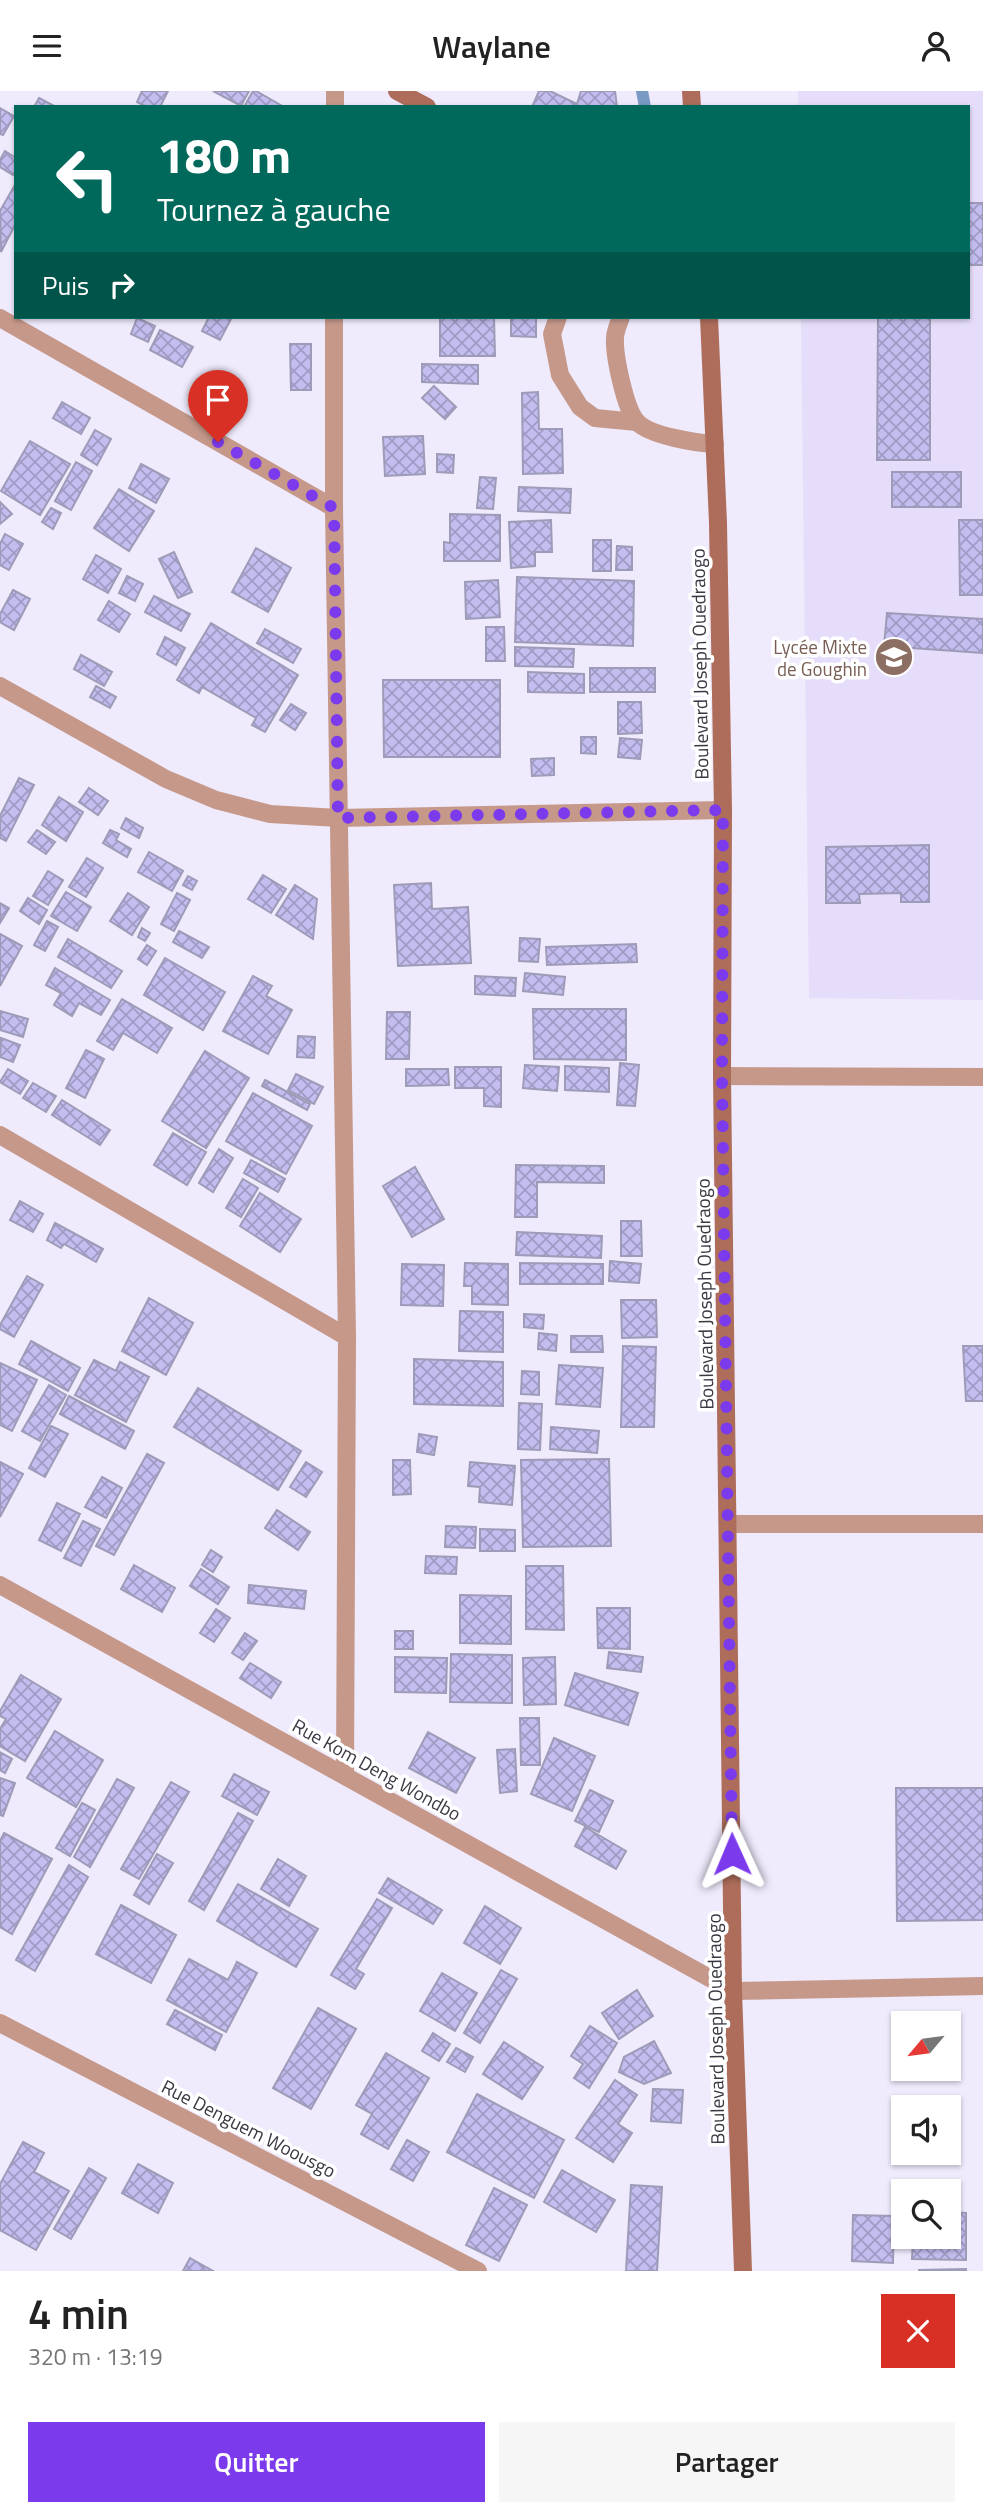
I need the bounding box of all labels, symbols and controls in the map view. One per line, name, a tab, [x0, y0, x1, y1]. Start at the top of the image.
text: Waylane	[432, 22, 551, 70]
icon: menu	[28, 27, 66, 65]
icon: person	[917, 27, 955, 65]
text: 180 m	[157, 117, 291, 192]
icon: left	[42, 133, 133, 224]
text: Tournez à gauche	[157, 185, 391, 233]
text: Puis	[42, 266, 89, 305]
icon: right	[103, 266, 141, 304]
pin	[188, 370, 248, 442]
icon: arrive	[199, 381, 237, 419]
street label: Boulevard Joseph Ouedraogo	[682, 548, 716, 780]
place label: Lycée Mixte de Goughin	[773, 632, 867, 683]
school or university icon: Lycée Mixte de Goughin	[873, 636, 915, 678]
street label: Boulevard Joseph Ouedraogo	[687, 1178, 721, 1410]
street label: Rue Kom Deng Wondbo	[287, 1711, 467, 1827]
position arrow	[695, 1817, 769, 1891]
street label: Boulevard Joseph Ouedraogo	[698, 1913, 732, 2145]
north arrow	[891, 2011, 961, 2081]
map controls	[891, 2011, 961, 2249]
street label: Rue Denguem Woousgo	[157, 2071, 341, 2185]
button: sound	[891, 2095, 961, 2165]
button: search	[891, 2179, 961, 2249]
text: 4 min	[28, 2281, 129, 2345]
button: close	[881, 2294, 955, 2368]
text: 320 m · 13:19	[28, 2339, 163, 2374]
button: Quitter	[28, 2422, 485, 2502]
button: Partager	[499, 2422, 955, 2502]

